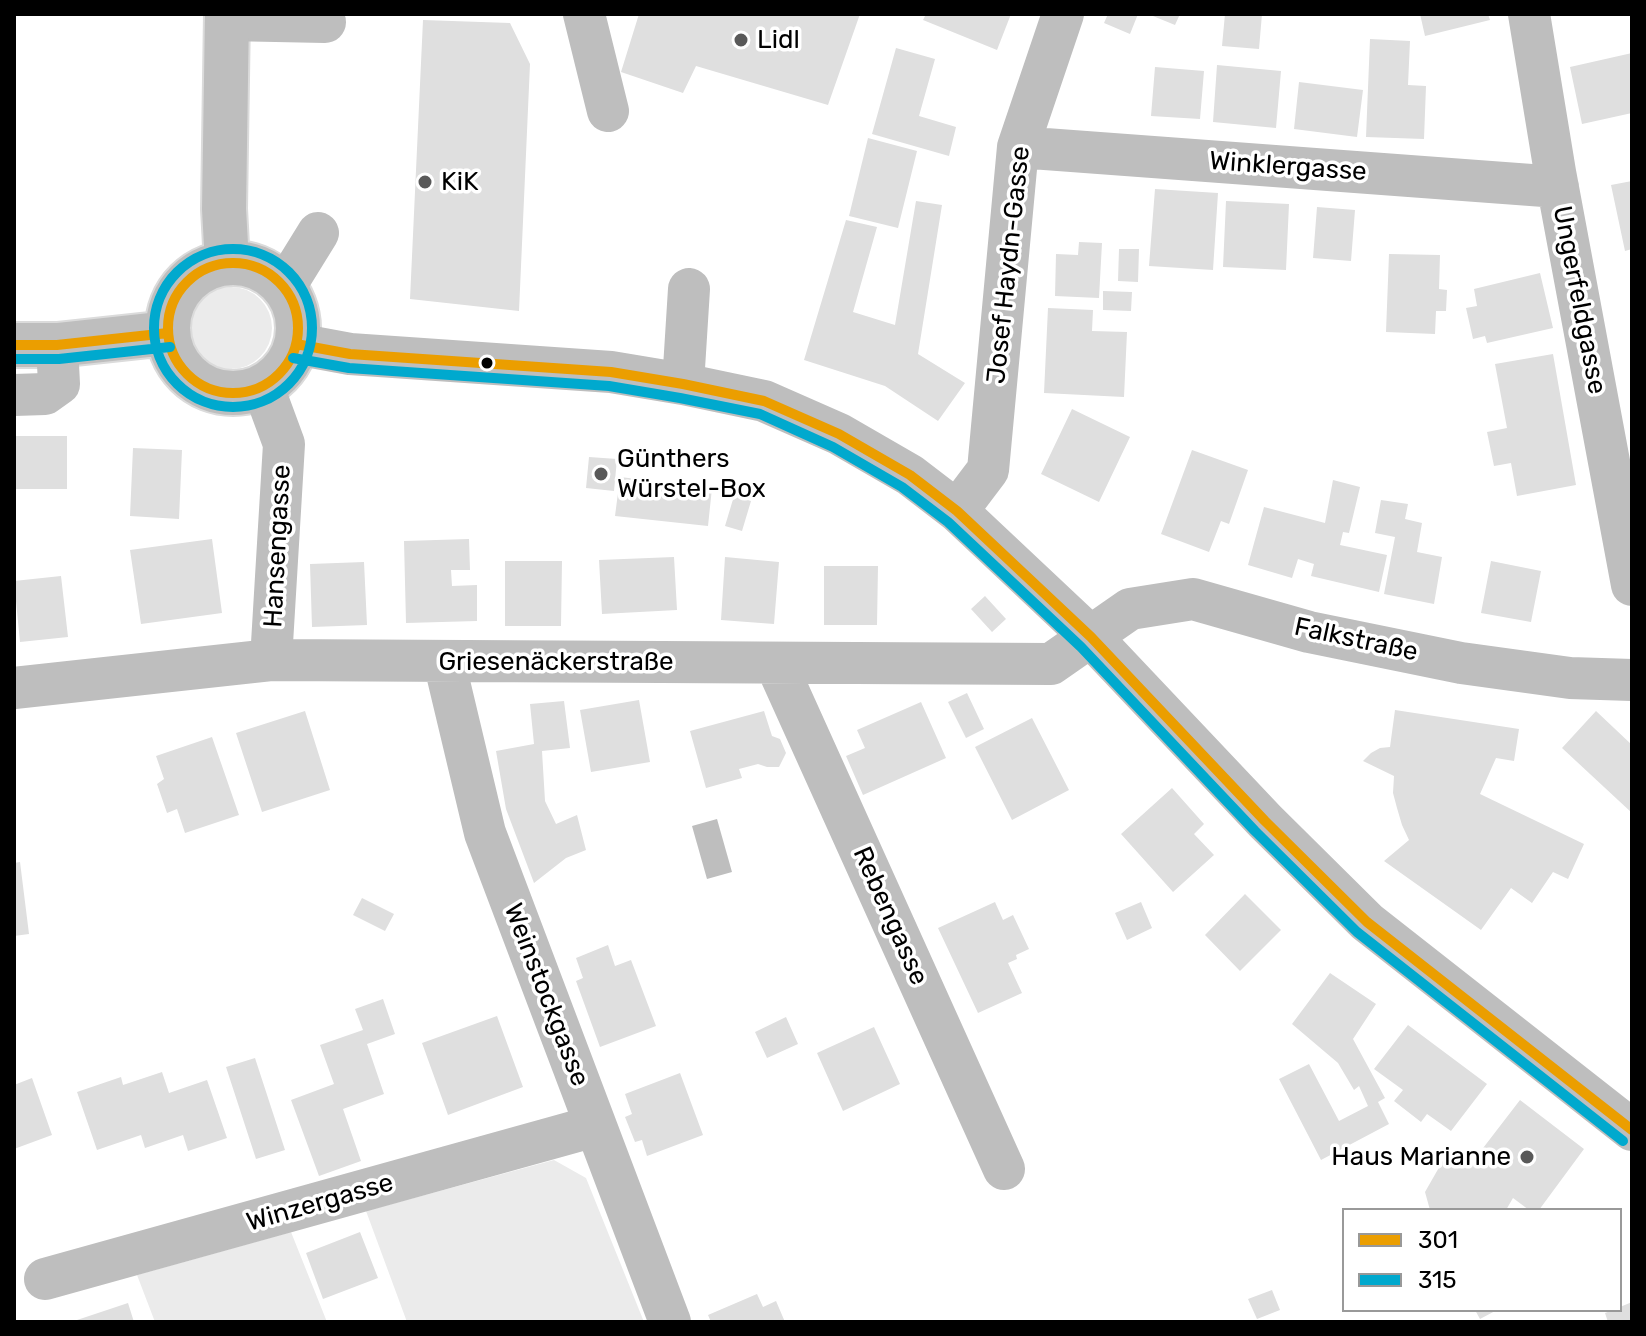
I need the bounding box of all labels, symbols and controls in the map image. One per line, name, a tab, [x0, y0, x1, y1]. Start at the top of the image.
place label: Lidl	[757, 24, 800, 56]
marker: Lidl	[732, 31, 750, 49]
street label: Josef Haydn-Gasse	[981, 145, 1037, 385]
street label: Winklergasse	[1208, 146, 1368, 188]
place label: KiK	[441, 166, 479, 198]
marker: KiK	[416, 173, 434, 191]
street label: Ungerfeldgasse	[1545, 203, 1613, 397]
unlabelled marker	[479, 355, 495, 371]
place label: Günthers Würstel-Box	[617, 443, 766, 504]
street label: Hansengasse	[258, 464, 298, 628]
marker: Günthers Würstel-Box	[592, 465, 610, 483]
street label: Falkstraße	[1291, 612, 1421, 668]
street label: Griesenäckerstraße	[438, 646, 674, 678]
street label: Rebengasse	[846, 842, 934, 990]
street label: Weinstockgasse	[497, 899, 595, 1091]
place label: Haus Marianne	[1331, 1141, 1511, 1173]
marker: Haus Marianne	[1518, 1148, 1536, 1166]
street label: Winzergasse	[243, 1167, 397, 1239]
legend	[1342, 1208, 1622, 1312]
text: 301	[1418, 1226, 1458, 1254]
text: 315	[1418, 1266, 1457, 1294]

